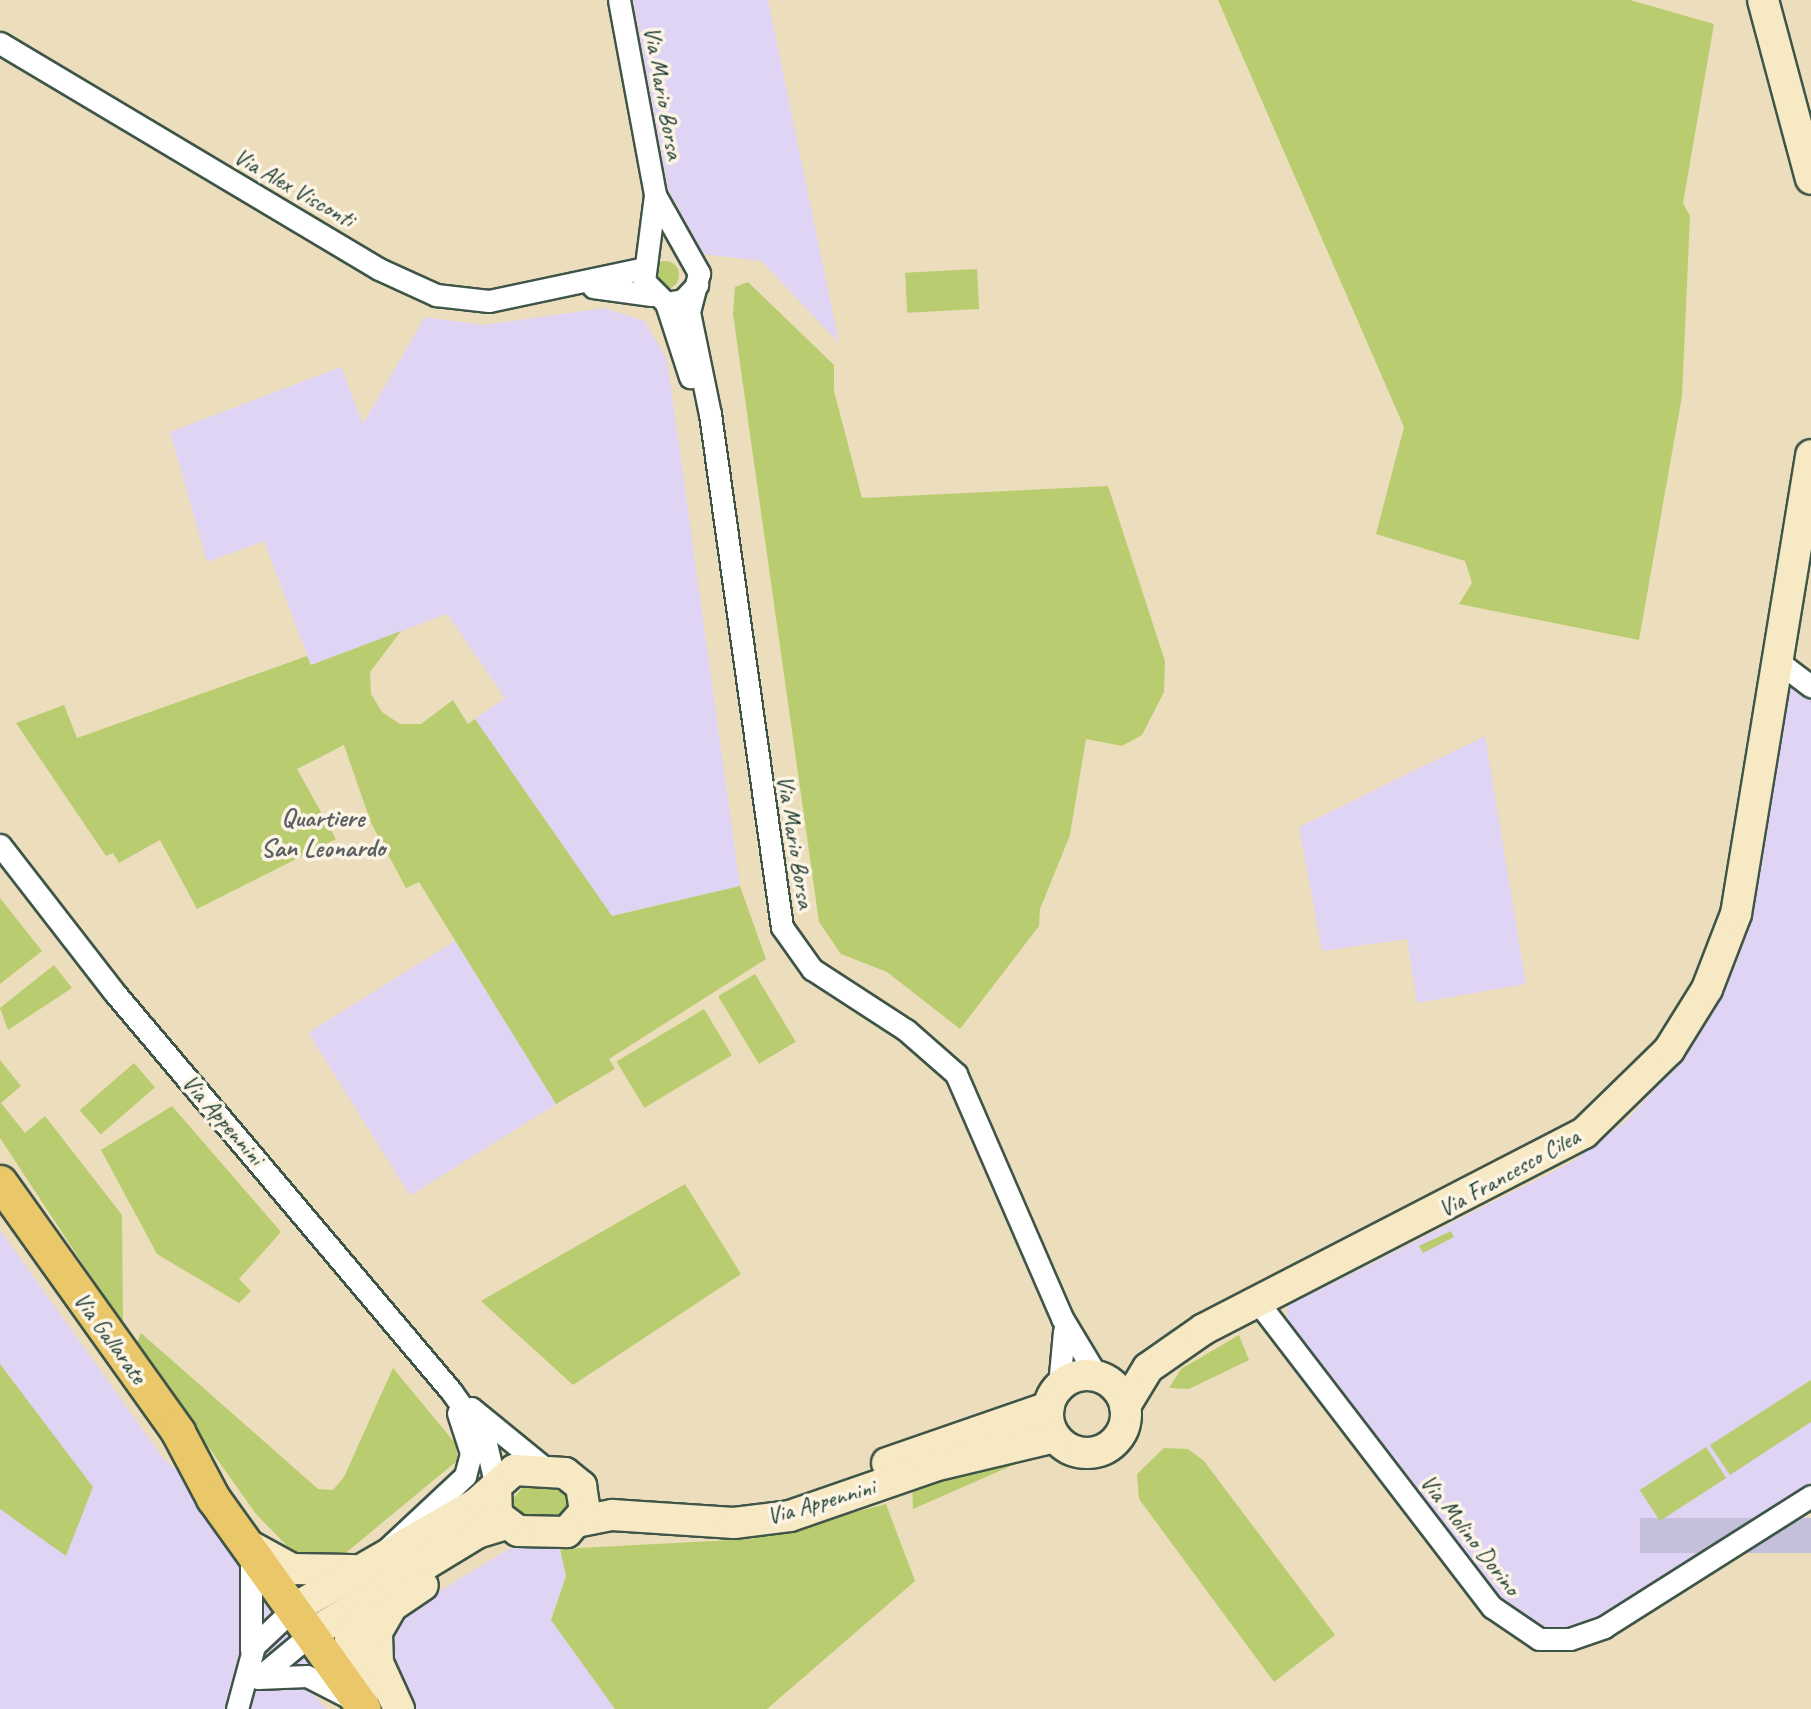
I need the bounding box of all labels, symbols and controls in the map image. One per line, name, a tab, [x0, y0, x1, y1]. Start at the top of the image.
street label: Via Mario Borsa	[637, 24, 689, 162]
street label: Via Alex Visconti	[229, 142, 359, 234]
street label: Via Mario Borsa	[770, 773, 820, 911]
district label: Quartiere San Leonardo	[261, 802, 385, 864]
street label: Via Appennini	[176, 1069, 270, 1171]
street label: Via Francesco Cilea	[1433, 1122, 1585, 1224]
street label: Via Gallarate	[67, 1287, 153, 1389]
street label: Via Molino Dorino	[1414, 1469, 1526, 1601]
street label: Via Appennini	[764, 1473, 878, 1531]

